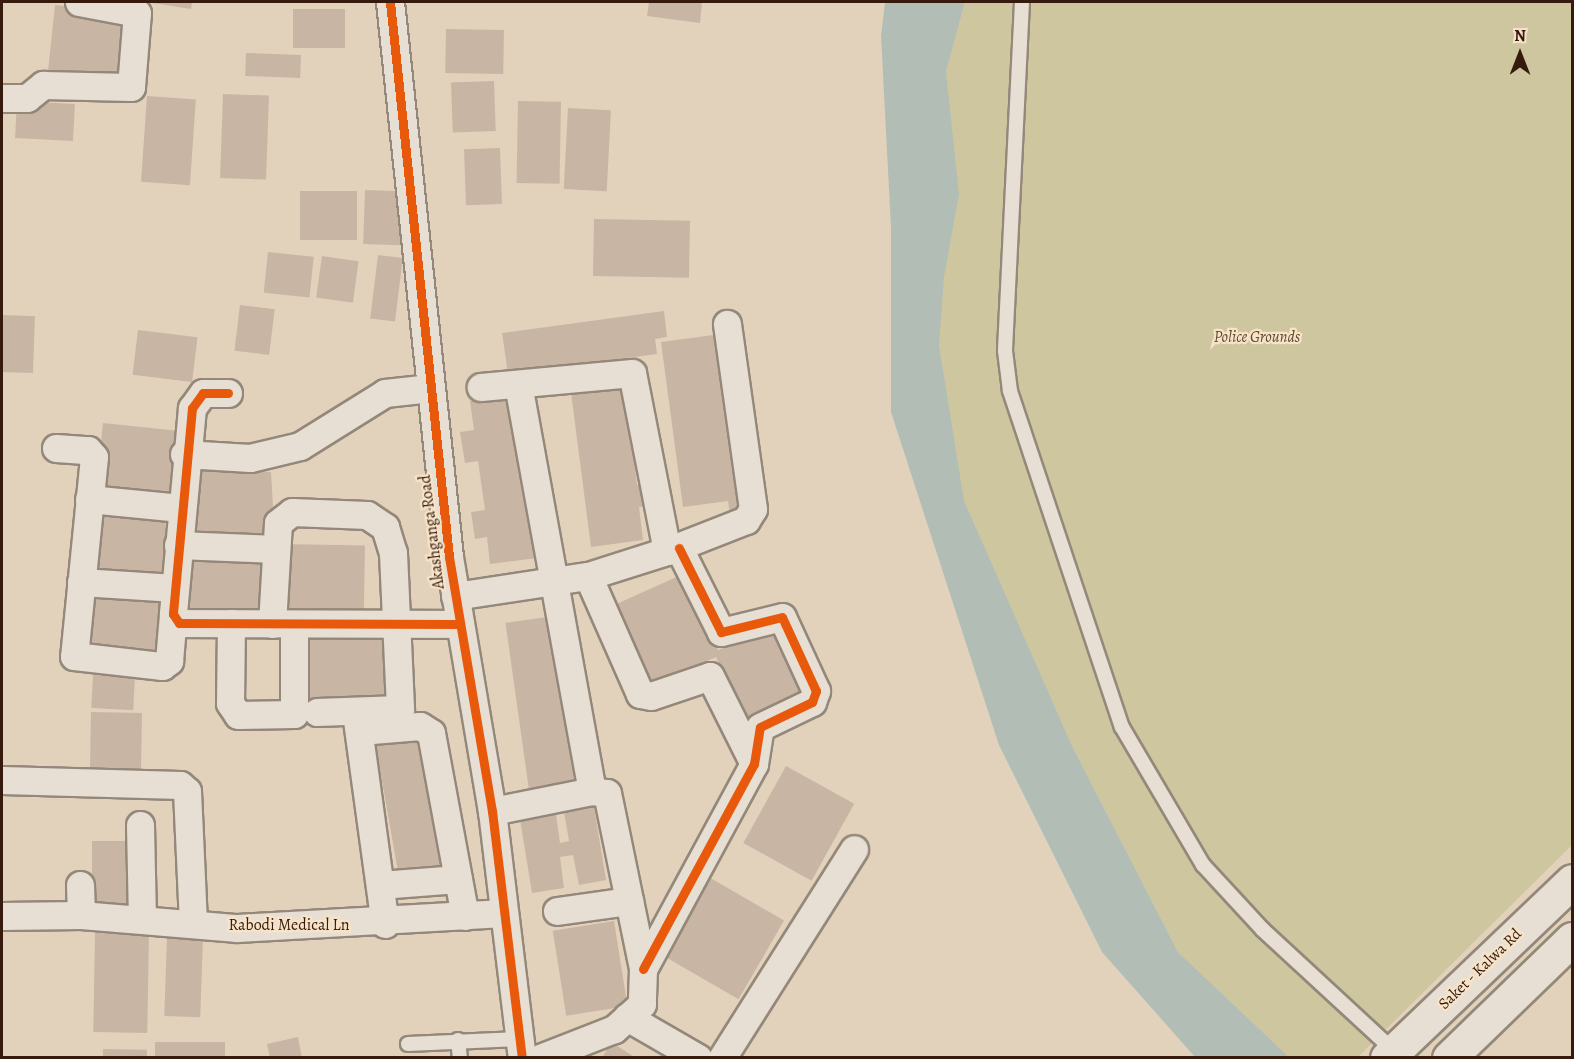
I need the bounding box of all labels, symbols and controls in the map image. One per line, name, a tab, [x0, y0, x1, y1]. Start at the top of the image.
north arrow	[1490, 24, 1550, 84]
text: N	[1514, 25, 1526, 47]
park label: Police Grounds	[1214, 327, 1300, 347]
street label: Akashganga Road	[415, 474, 449, 590]
street label: Rabodi Medical Ln	[229, 915, 349, 935]
street label: Saket - Kalwa Rd	[1434, 924, 1526, 1014]

